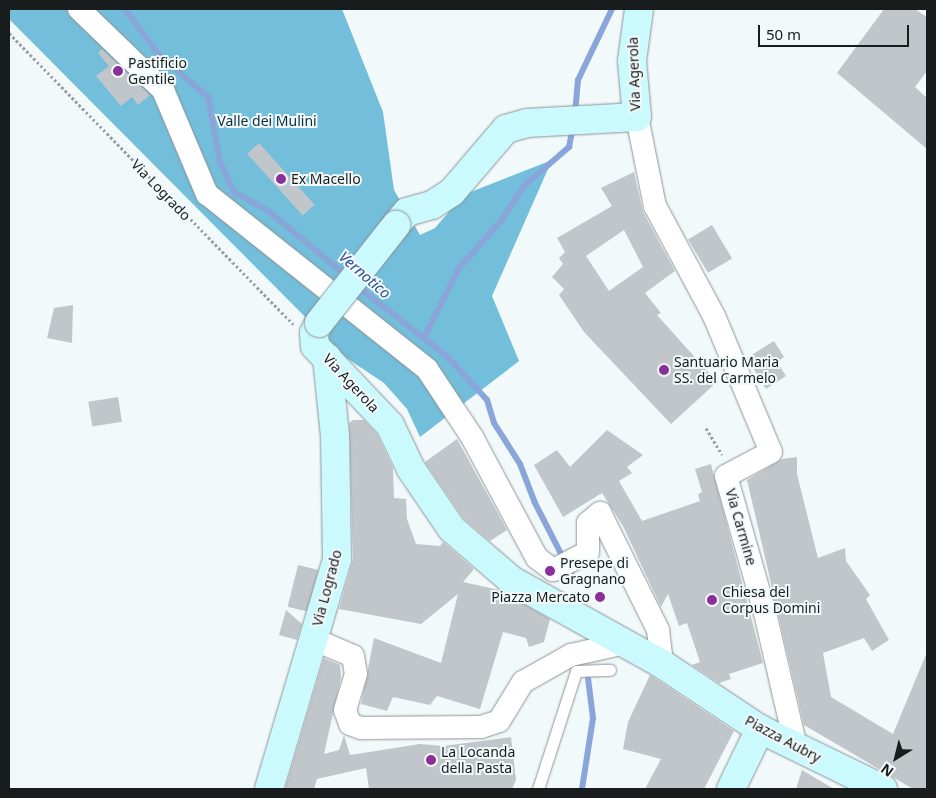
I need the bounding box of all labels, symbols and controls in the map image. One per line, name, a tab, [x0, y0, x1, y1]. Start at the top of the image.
scale bar	[761, 15, 912, 47]
text: 50 m	[766, 24, 801, 44]
street label: Via Agerola	[624, 37, 644, 111]
place label: Pastificio Gentile	[128, 55, 187, 88]
marker: Pastificio Gentile	[112, 65, 124, 77]
park label: Valle dei Mulini	[217, 113, 317, 129]
street label: Via Logrado	[128, 156, 194, 224]
place label: Ex Macello	[291, 171, 361, 187]
marker: Ex Macello	[275, 173, 287, 185]
water label: Vernotico	[335, 248, 395, 302]
street label: Via Agerola	[319, 350, 383, 416]
place label: Santuario Maria SS. del Carmelo	[674, 354, 779, 387]
marker: Santuario Maria SS. del Carmelo	[658, 364, 670, 376]
street label: Via Carmine	[722, 487, 760, 567]
street label: Via Logrado	[309, 548, 345, 628]
place label: Presepe di Gragnano	[560, 555, 629, 588]
marker: Presepe di Gragnano	[544, 565, 556, 577]
place label: Chiesa del Corpus Domini	[722, 584, 820, 616]
place label: Piazza Mercato	[491, 589, 590, 605]
marker: Piazza Mercato	[594, 591, 606, 603]
marker: Chiesa del Corpus Domini	[706, 594, 718, 606]
street label: Piazza Aubry	[742, 712, 824, 766]
north arrow	[871, 733, 921, 783]
place label: La Locanda della Pasta	[441, 744, 515, 776]
marker: La Locanda della Pasta	[425, 754, 437, 766]
text: N	[877, 760, 897, 782]

